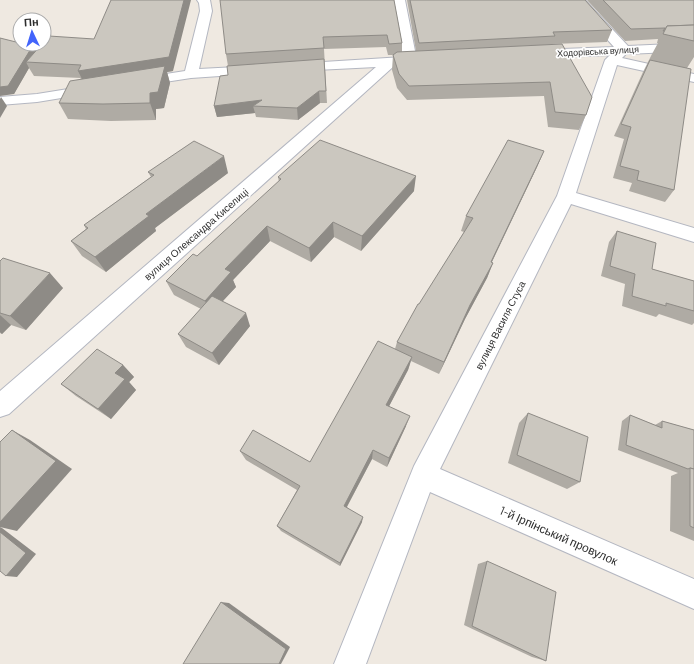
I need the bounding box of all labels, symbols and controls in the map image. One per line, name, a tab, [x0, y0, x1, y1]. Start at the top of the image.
north arrow	[12, 12, 52, 52]
text: Пн	[24, 15, 39, 29]
street label: Ходорівська вулиця	[557, 43, 639, 59]
street label: вулиця Олександра Киселиці	[141, 186, 251, 282]
street label: вулиця Василя Стуса	[472, 278, 528, 371]
street label: 1-й Ірпінський провулок	[497, 503, 621, 569]

